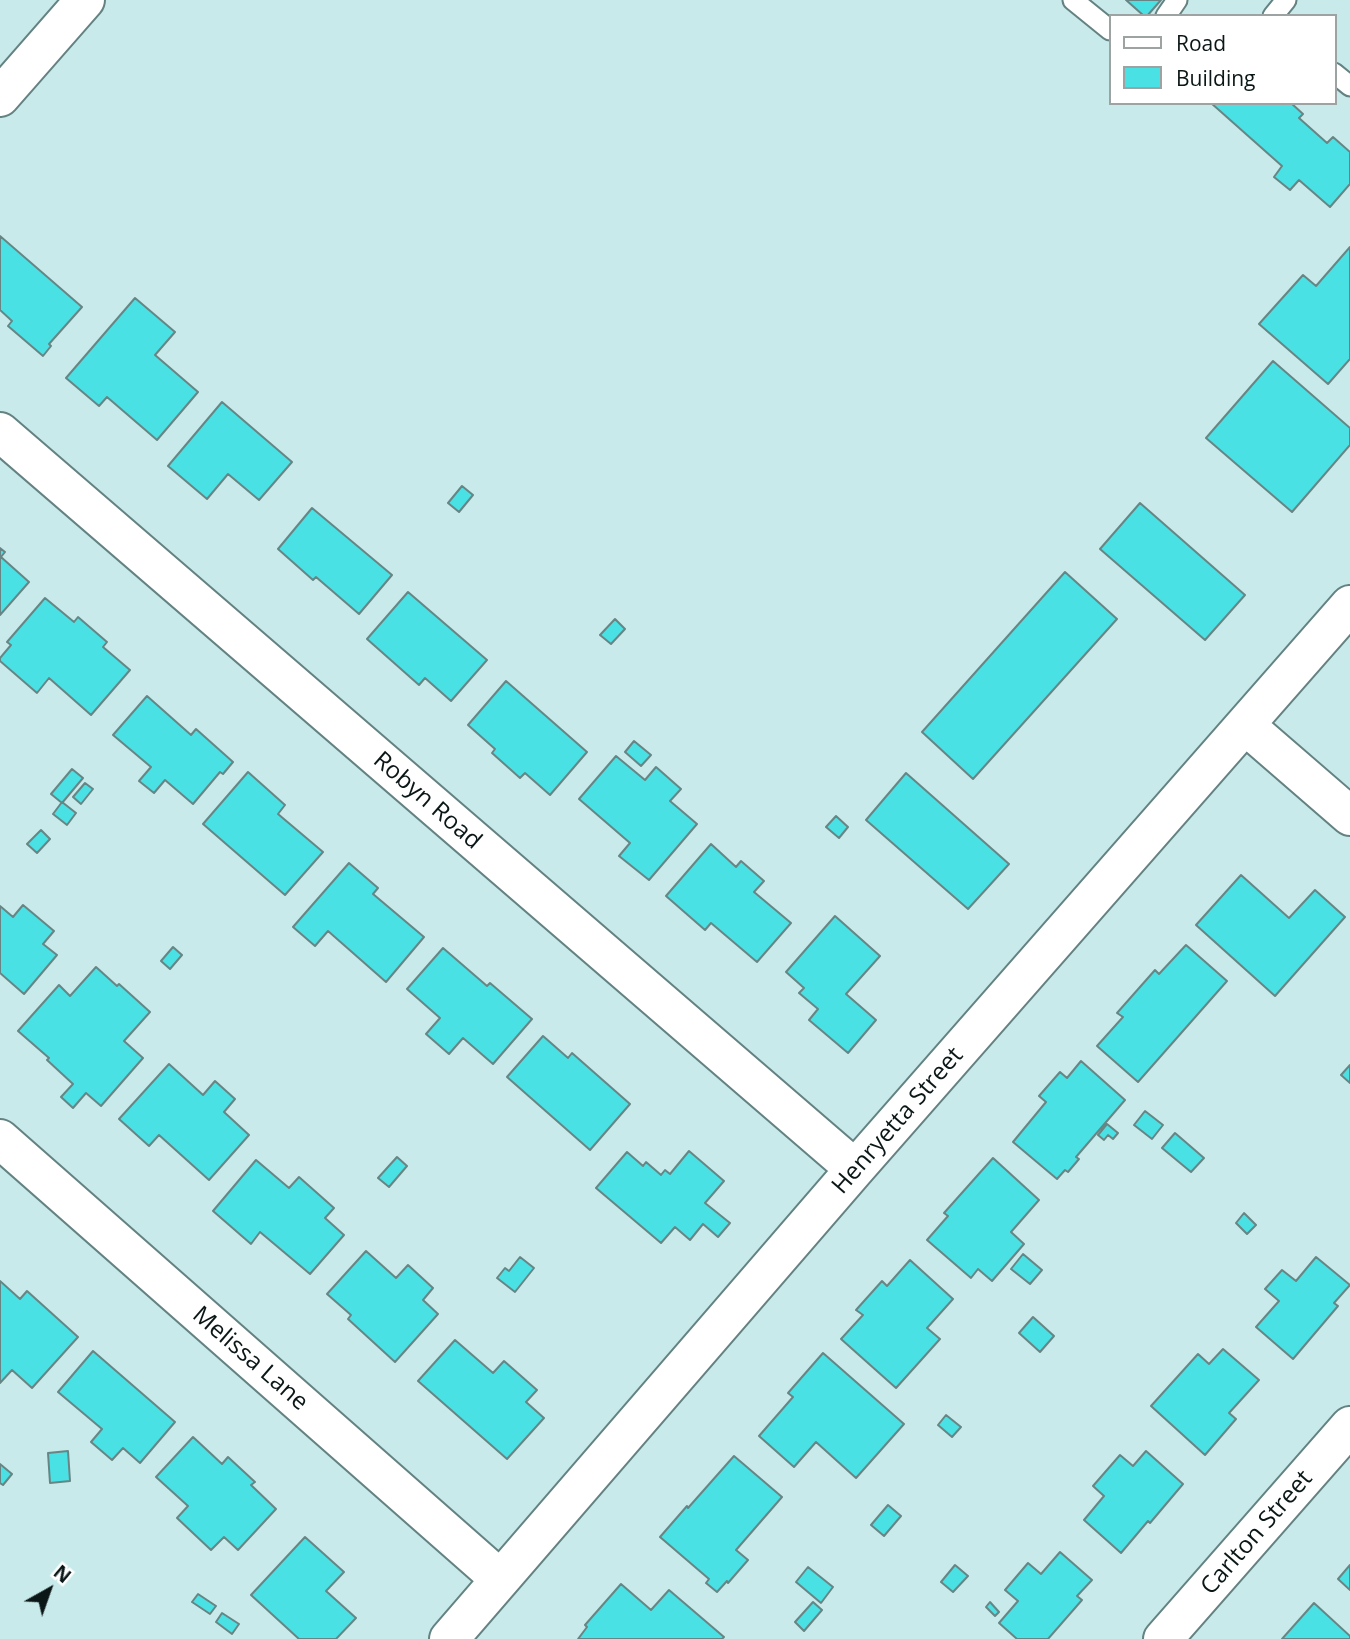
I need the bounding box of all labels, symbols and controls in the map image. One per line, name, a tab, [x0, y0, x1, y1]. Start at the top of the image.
legend	[1108, 14, 1336, 105]
text: Road	[1176, 29, 1226, 57]
text: Building	[1176, 64, 1255, 92]
street label: Robyn Road	[367, 746, 487, 856]
street label: Henryetta Street	[826, 1042, 970, 1200]
street label: Melissa Lane	[186, 1301, 314, 1417]
street label: Carlton Street	[1195, 1465, 1319, 1601]
north arrow	[14, 1555, 84, 1625]
text: N	[48, 1559, 77, 1589]

